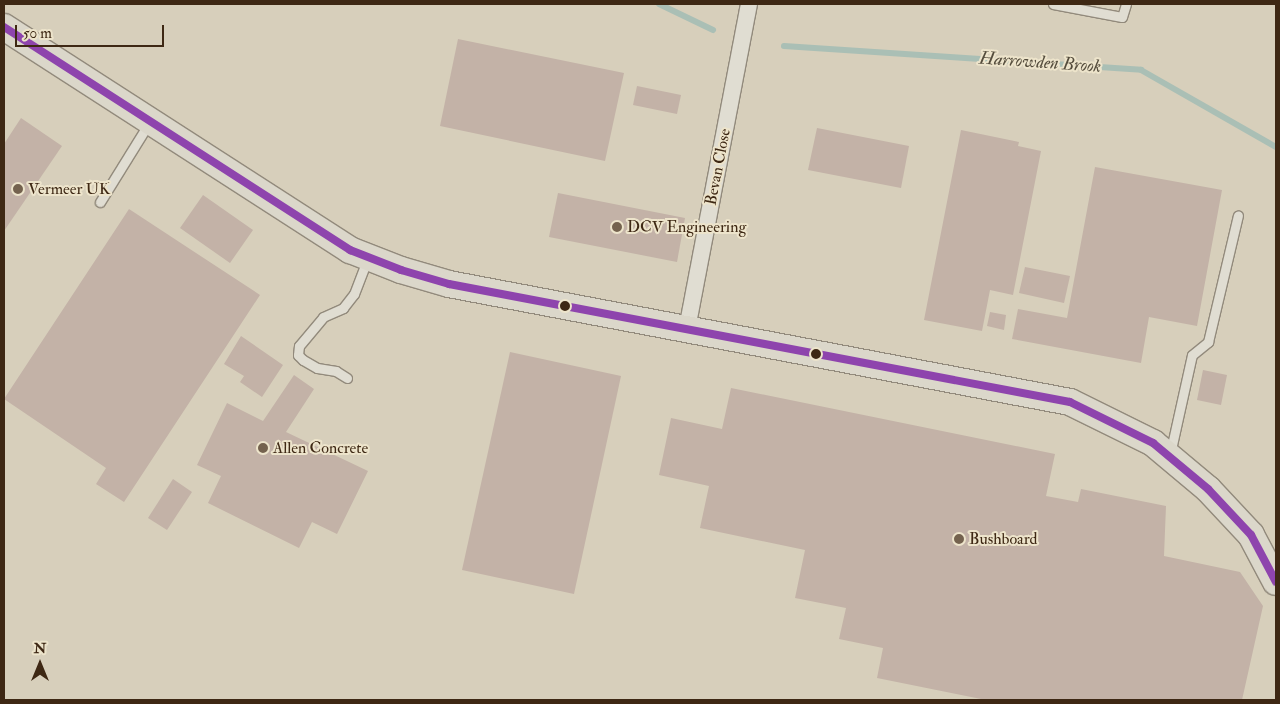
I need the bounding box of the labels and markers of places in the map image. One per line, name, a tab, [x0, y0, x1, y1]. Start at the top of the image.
place label: Vermeer UK	[28, 179, 110, 199]
marker: Vermeer UK	[12, 183, 24, 195]
place label: DCV Engineering	[627, 217, 746, 237]
marker: DCV Engineering	[611, 221, 623, 233]
unlabelled marker	[560, 301, 570, 311]
unlabelled marker	[811, 349, 821, 359]
place label: Allen Concrete	[273, 438, 368, 458]
marker: Allen Concrete	[257, 442, 269, 454]
place label: Bushboard	[969, 529, 1037, 549]
marker: Bushboard	[953, 533, 965, 545]

